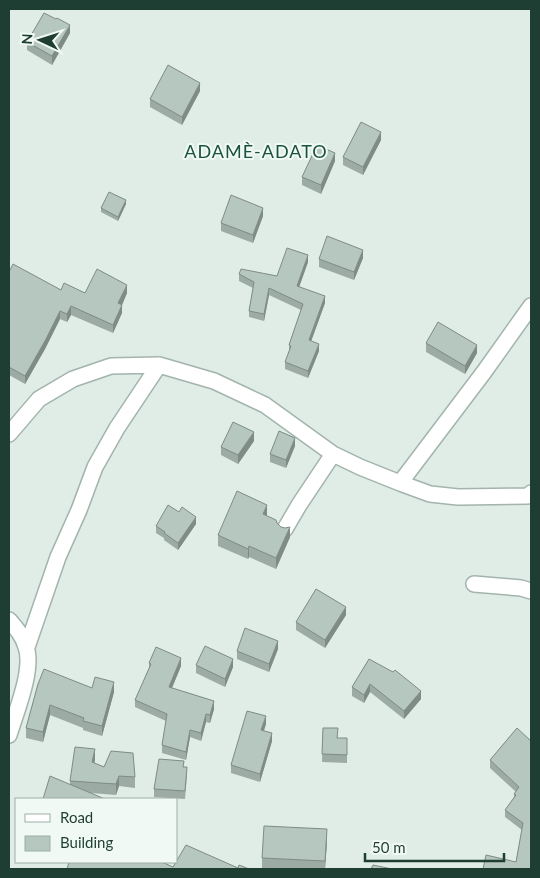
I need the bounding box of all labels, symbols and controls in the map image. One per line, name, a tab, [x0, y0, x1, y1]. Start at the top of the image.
north arrow	[15, 15, 65, 65]
text: N	[18, 33, 35, 45]
district label: ADAMÈ-ADATO	[184, 140, 328, 162]
legend	[15, 798, 178, 863]
text: Road	[60, 808, 93, 826]
scale bar	[365, 830, 504, 862]
text: Building	[60, 833, 113, 851]
text: 50 m	[372, 838, 406, 856]

